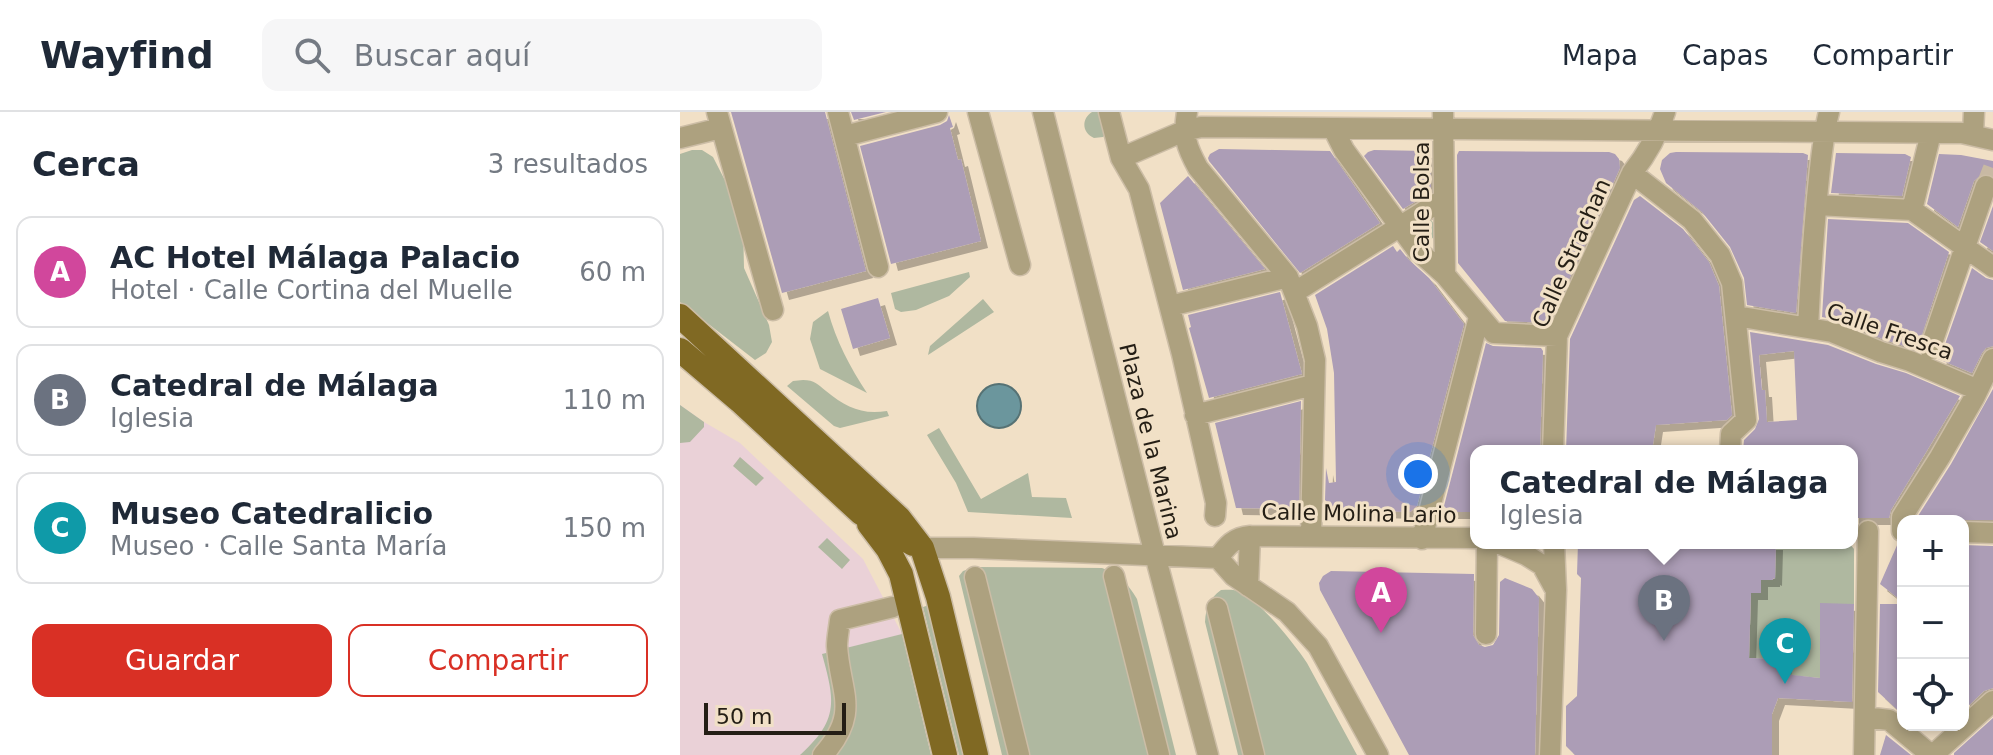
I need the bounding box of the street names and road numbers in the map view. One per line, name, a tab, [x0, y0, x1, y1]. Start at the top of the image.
street label: Calle Bolsa	[1409, 141, 1434, 263]
street label: Calle Strachan	[1527, 175, 1615, 331]
street label: Calle Fresca	[1823, 298, 1956, 365]
street label: Plaza de la Marina	[1114, 341, 1187, 542]
street label: Calle Molina Lario	[1261, 499, 1457, 528]

